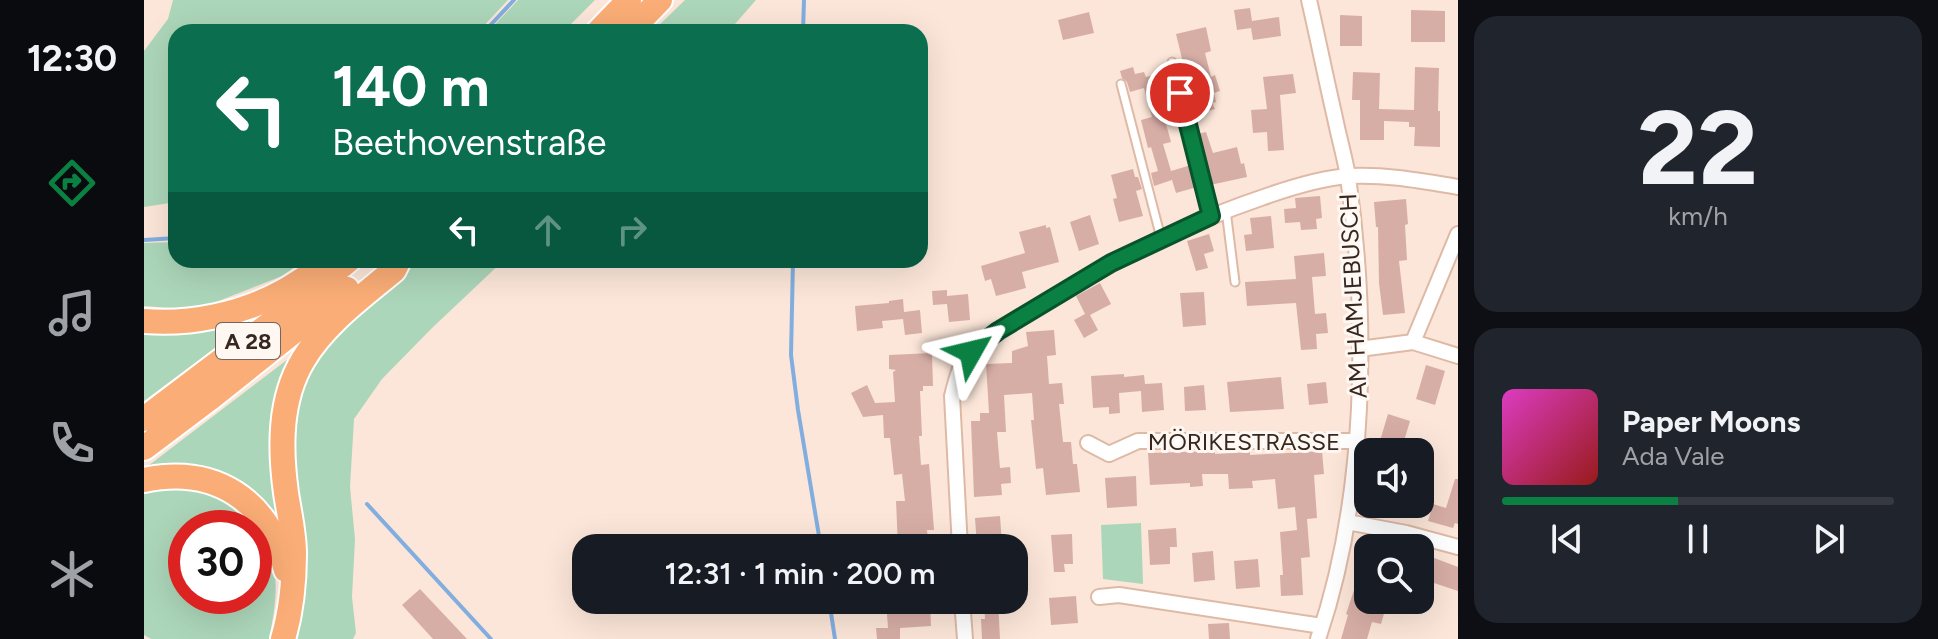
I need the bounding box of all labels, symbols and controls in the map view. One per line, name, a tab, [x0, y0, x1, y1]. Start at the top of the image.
text: 12:30	[27, 37, 117, 80]
text: 140 m	[332, 53, 490, 120]
icon: left	[200, 56, 304, 160]
pin	[1146, 59, 1214, 127]
icon: arrive	[1158, 71, 1202, 115]
text: 22	[1638, 85, 1758, 210]
text: Beethovenstraße	[332, 121, 606, 164]
icon: directions	[44, 155, 100, 211]
street label: AM HAMJEBUSCH	[1333, 193, 1373, 399]
text: km/h	[1668, 200, 1728, 232]
icon: left	[442, 208, 486, 252]
icon: ahead	[526, 208, 570, 252]
icon: right	[610, 208, 654, 252]
icon: music	[44, 285, 100, 341]
position arrow	[929, 310, 1013, 394]
road number: A 28	[216, 323, 280, 359]
text: Paper Moons	[1622, 403, 1801, 440]
icon: phone	[44, 415, 100, 471]
street label: MÖRIKESTRASSE	[1148, 427, 1340, 456]
map controls	[1354, 438, 1434, 614]
button: sound	[1354, 438, 1434, 518]
text: Ada Vale	[1622, 440, 1725, 472]
speed limit sign: 30	[168, 510, 272, 614]
icon: previous	[1545, 517, 1589, 561]
icon: pause	[1676, 517, 1720, 561]
icon: next	[1807, 517, 1851, 561]
button: search	[1354, 534, 1434, 614]
icon: climate	[44, 546, 100, 602]
text: 12:31 · 1 min · 200 m	[665, 555, 935, 592]

